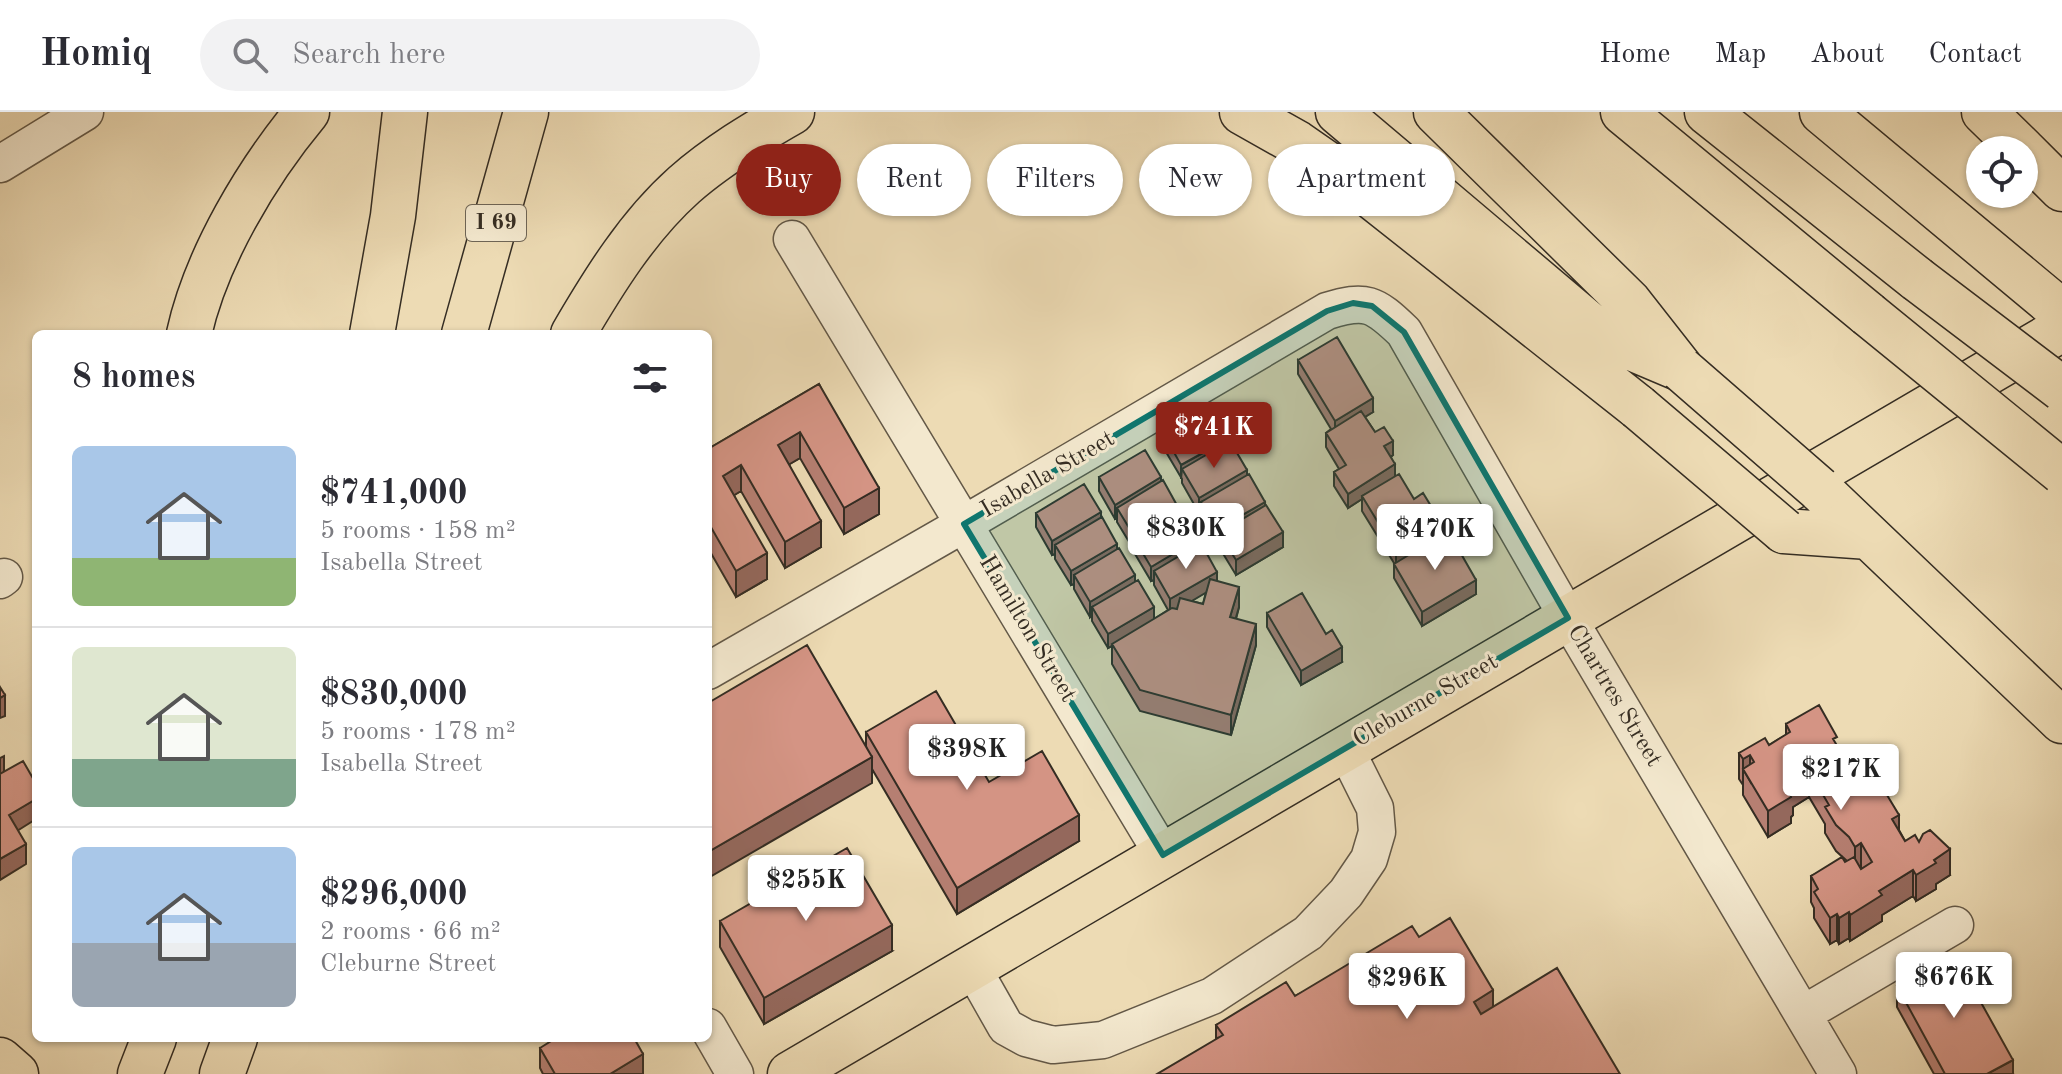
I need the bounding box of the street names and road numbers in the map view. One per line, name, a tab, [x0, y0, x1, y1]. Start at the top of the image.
road number: I 69	[466, 205, 526, 241]
street label: Isabella Street	[977, 427, 1119, 523]
street label: Hamilton Street	[974, 552, 1080, 706]
street label: Chartres Street	[1562, 621, 1666, 771]
street label: Cleburne Street	[1349, 650, 1503, 752]

